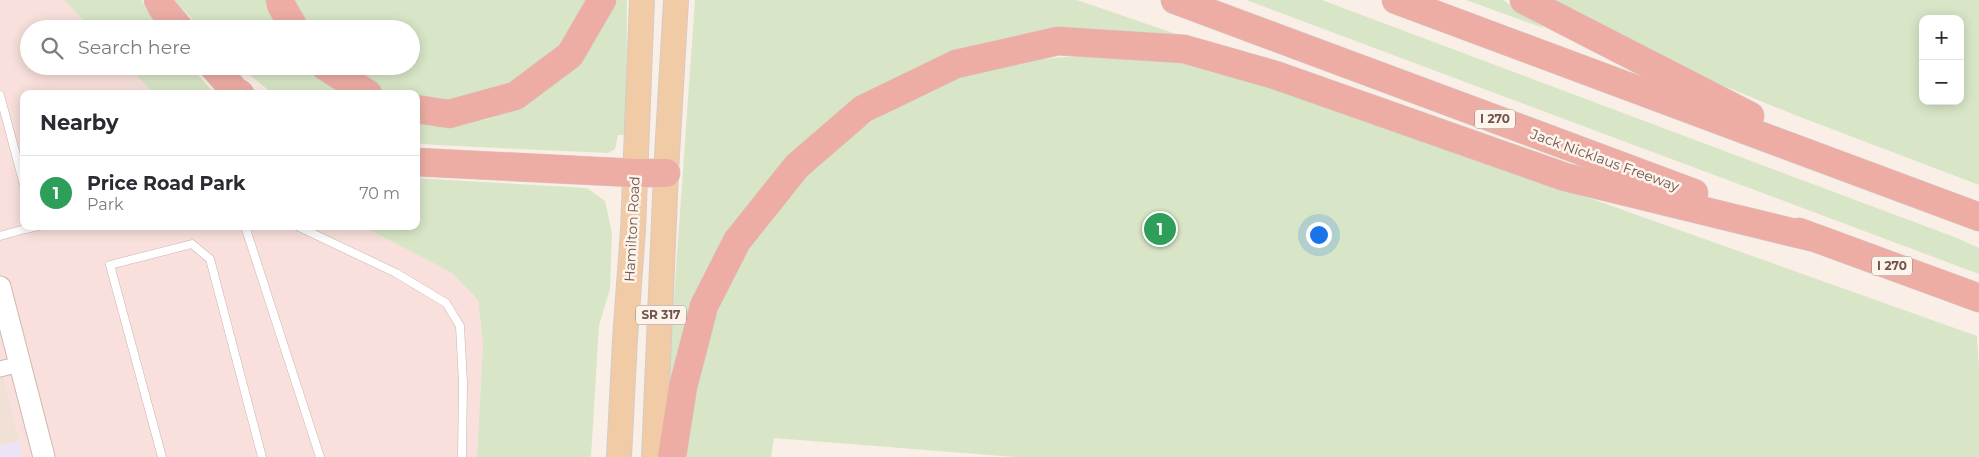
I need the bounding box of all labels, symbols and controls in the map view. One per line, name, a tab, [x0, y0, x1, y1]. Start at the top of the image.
map controls	[1919, 15, 1964, 105]
button: +	[1919, 15, 1964, 60]
search box	[20, 20, 420, 75]
icon: search	[38, 34, 66, 62]
text: Search here	[78, 36, 191, 59]
button: −	[1919, 60, 1964, 105]
text: Nearby	[40, 110, 119, 135]
road number: I 270	[1475, 110, 1515, 128]
street label: Jack Nicklaus Freeway	[1527, 124, 1682, 195]
text: Price Road Park	[87, 172, 246, 195]
street label: Hamilton Road	[620, 176, 644, 282]
text: 1	[53, 184, 59, 203]
text: 70 m	[359, 184, 400, 203]
text: Park	[87, 195, 124, 214]
pin: 1	[1144, 210, 1176, 248]
your location	[1306, 222, 1332, 248]
road number: I 270	[1872, 256, 1912, 276]
road number: SR 317	[636, 306, 686, 324]

